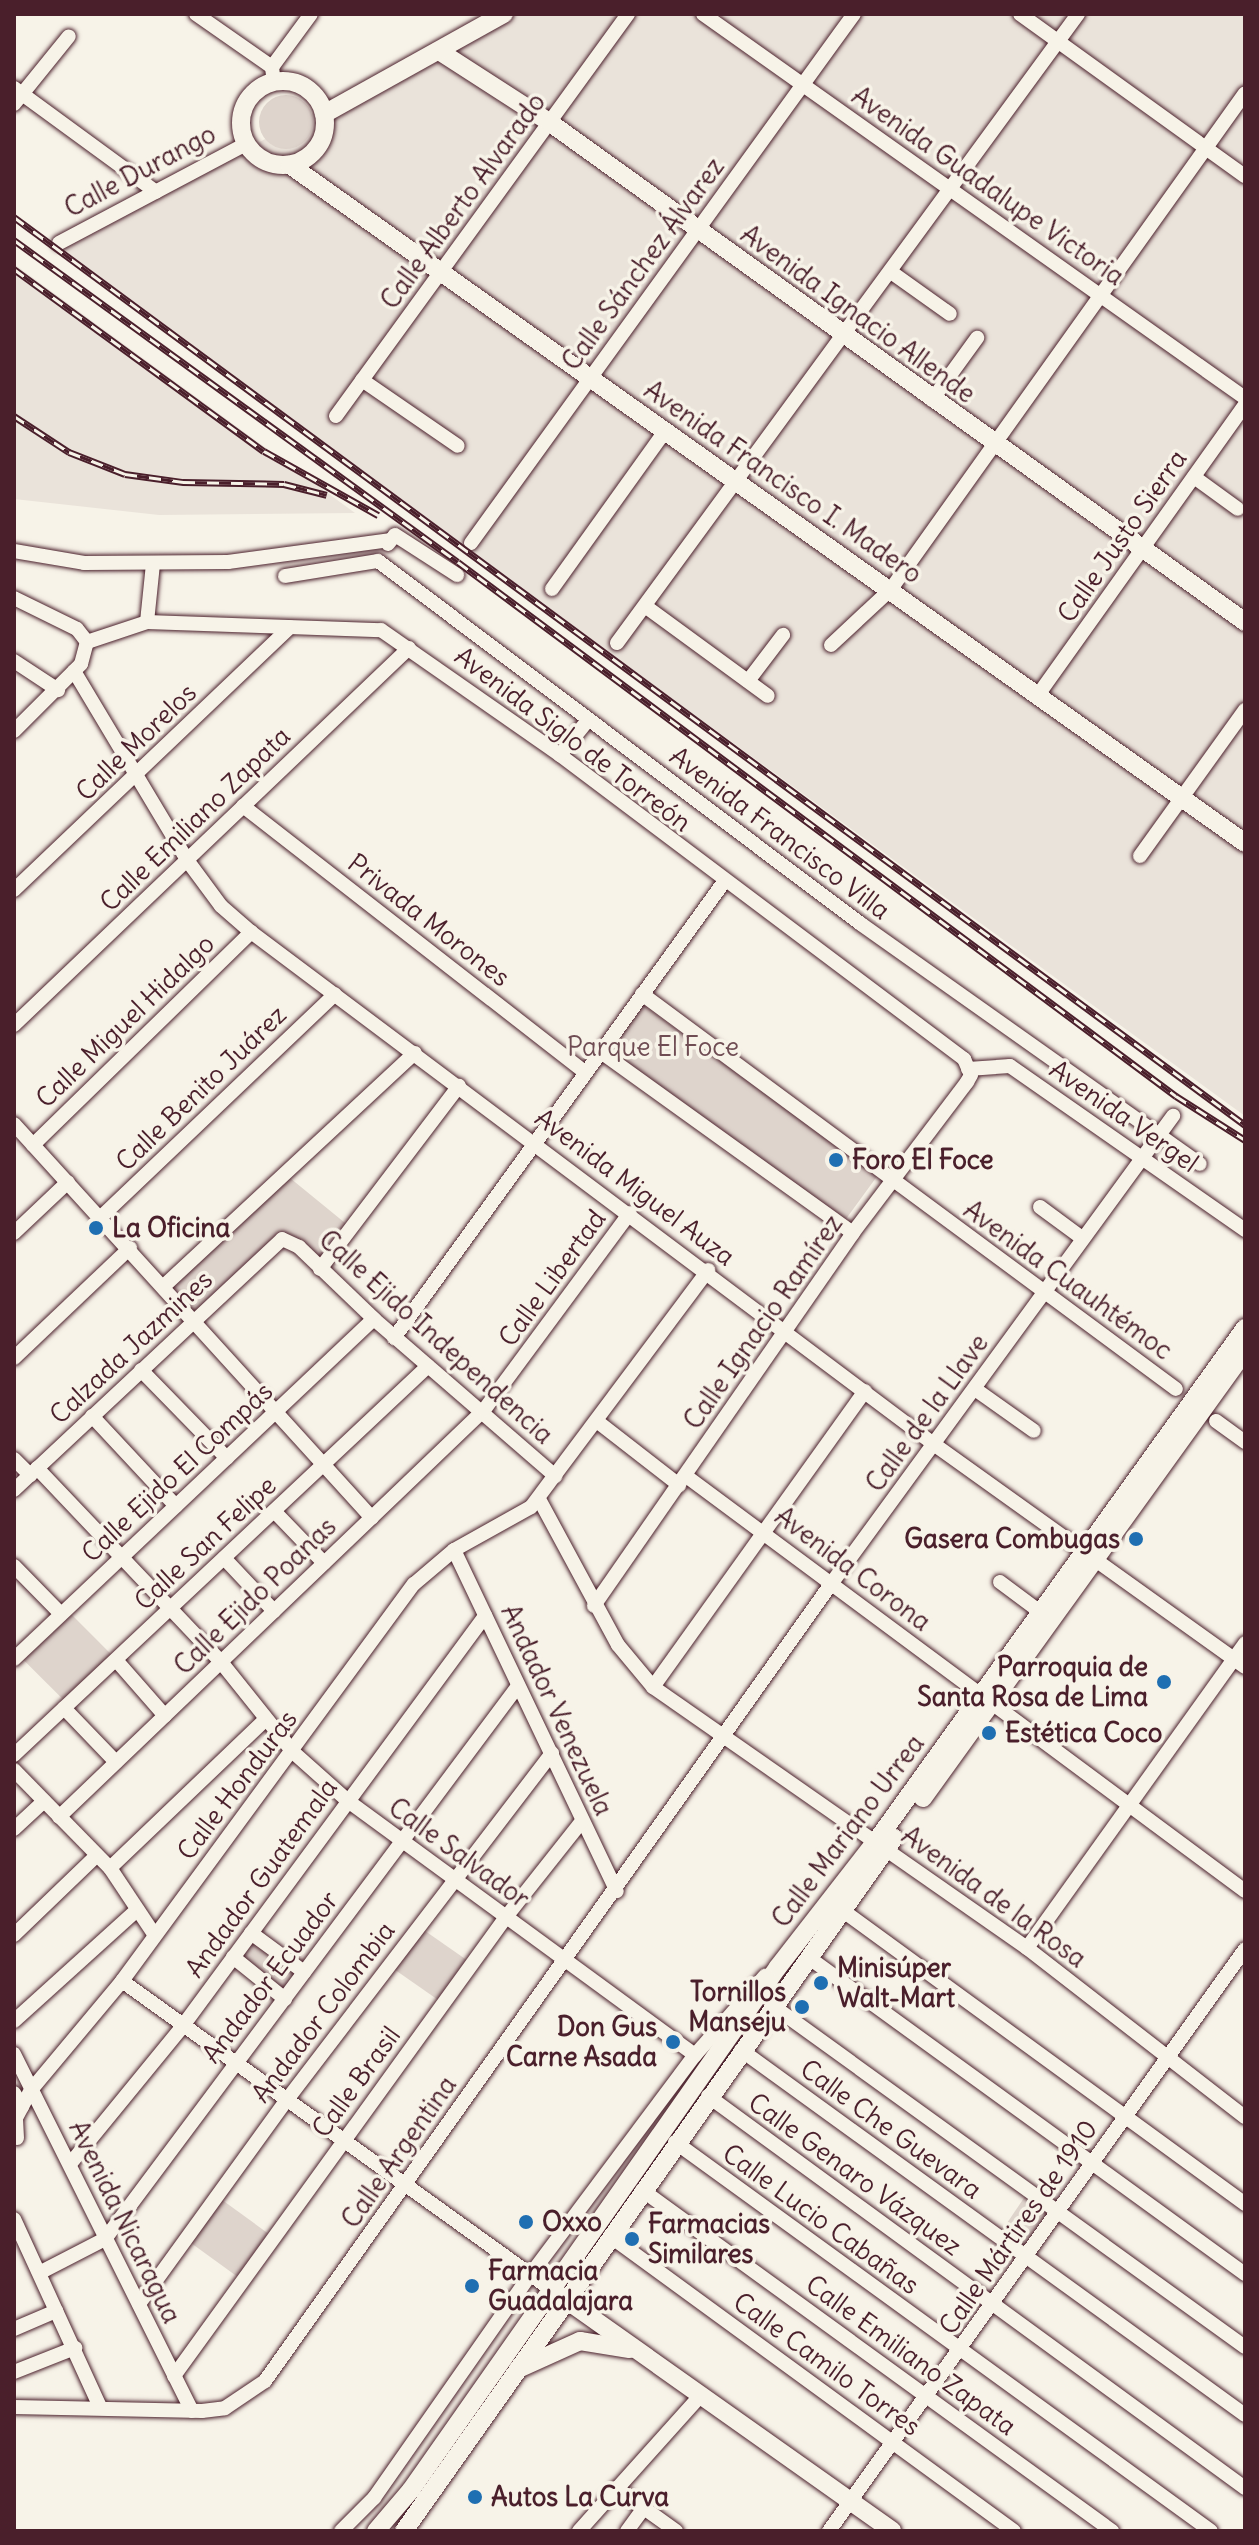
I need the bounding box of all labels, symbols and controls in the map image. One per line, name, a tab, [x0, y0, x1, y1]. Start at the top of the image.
street label: Avenida Guadalupe Victoria	[846, 80, 1130, 292]
street label: Calle Alberto Alvarado	[374, 87, 552, 315]
street label: Calle Durango	[59, 118, 221, 224]
street label: Calle Sánchez Álvarez	[555, 152, 731, 376]
street label: Avenida Ignacio Allende	[735, 219, 981, 409]
street label: Avenida Francisco I. Madero	[638, 374, 928, 590]
street label: Calle Justo Sierra	[1051, 444, 1193, 628]
street label: Avenida Siglo de Torreón	[449, 640, 697, 838]
street label: Calle Morelos	[69, 677, 203, 807]
street label: Calle Emiliano Zapata	[93, 720, 297, 918]
street label: Avenida Francisco Villa	[664, 740, 896, 926]
street label: Privada Morones	[342, 847, 516, 993]
street label: Calle Miguel Hidalgo	[29, 928, 221, 1114]
street label: Calle Benito Juárez	[109, 999, 293, 1177]
park label: Parque El Foce	[567, 1031, 739, 1063]
street label: Avenida Vergel	[1044, 1053, 1204, 1179]
street label: Avenida Miguel Auza	[529, 1102, 741, 1272]
place label: Foro El Foce	[852, 1144, 994, 1176]
marker: Foro El Foce	[827, 1151, 845, 1169]
street label: Avenida Cuauhtémoc	[958, 1194, 1178, 1366]
street label: Calle Libertad	[492, 1204, 612, 1352]
street label: Calle Ignacio Ramírez	[677, 1209, 849, 1435]
place label: La Oficina	[112, 1212, 230, 1244]
marker: La Oficina	[87, 1219, 105, 1237]
street label: Calle Ejido Independencia	[313, 1224, 559, 1450]
street label: Calzada Jazmines	[43, 1264, 219, 1430]
street label: Calle de la Llave	[859, 1328, 995, 1498]
street label: Calle Ejido El Compás	[75, 1375, 279, 1569]
street label: Calle San Felipe	[128, 1470, 282, 1616]
street label: Avenida Corona	[769, 1500, 937, 1638]
street label: Calle Ejido Poanas	[168, 1511, 342, 1681]
place label: Gasera Combugas	[904, 1523, 1120, 1555]
marker: Gasera Combugas	[1127, 1530, 1145, 1548]
street label: Andador Venezuela	[494, 1600, 620, 1820]
place label: Parroquia de Santa Rosa de Lima	[917, 1651, 1148, 1712]
marker: Parroquia de Santa Rosa de Lima	[1155, 1673, 1173, 1691]
street label: Calle Honduras	[171, 1704, 303, 1866]
place label: Estética Coco	[1005, 1717, 1162, 1749]
marker: Estética Coco	[980, 1724, 998, 1742]
street label: Calle Mariano Urrea	[765, 1728, 931, 1934]
street label: Andador Guatemala	[178, 1773, 344, 1983]
street label: Calle Salvador	[382, 1791, 536, 1915]
street label: Avenida de la Rosa	[896, 1820, 1092, 1974]
street label: Andador Ecuador	[195, 1885, 345, 2069]
street label: Andador Colombia	[245, 1915, 401, 2109]
place label: Minisúper Walt-Mart	[837, 1952, 955, 2014]
marker: Minisúper Walt-Mart	[812, 1974, 830, 1992]
place label: Tornillos Manseju	[688, 1976, 786, 2038]
marker: Tornillos Manseju	[793, 1998, 811, 2016]
place label: Don Gus Carne Asada	[506, 2011, 657, 2072]
street label: Calle Brasil	[305, 2021, 407, 2143]
marker: Don Gus Carne Asada	[664, 2033, 682, 2051]
street label: Calle Che Guevara	[794, 2053, 988, 2205]
street label: Calle Argentina	[335, 2070, 463, 2234]
street label: Calle Genaro Vázquez	[742, 2086, 968, 2262]
street label: Calle Mártires de 1910	[932, 2114, 1104, 2340]
street label: Avenida Nicaragua	[62, 2116, 188, 2328]
street label: Calle Lucio Cabañas	[717, 2137, 925, 2301]
place label: Oxxo	[542, 2206, 602, 2238]
place label: Farmacias Similares	[648, 2208, 770, 2270]
marker: Oxxo	[517, 2213, 535, 2231]
marker: Farmacias Similares	[623, 2230, 641, 2248]
place label: Farmacia Guadalajara	[488, 2255, 633, 2316]
street label: Calle Emiliano Zapata	[800, 2268, 1022, 2442]
marker: Farmacia Guadalajara	[463, 2277, 481, 2295]
street label: Calle Camilo Torres	[727, 2286, 927, 2442]
place label: Autos La Curva	[491, 2481, 669, 2513]
marker: Autos La Curva	[466, 2488, 484, 2506]

